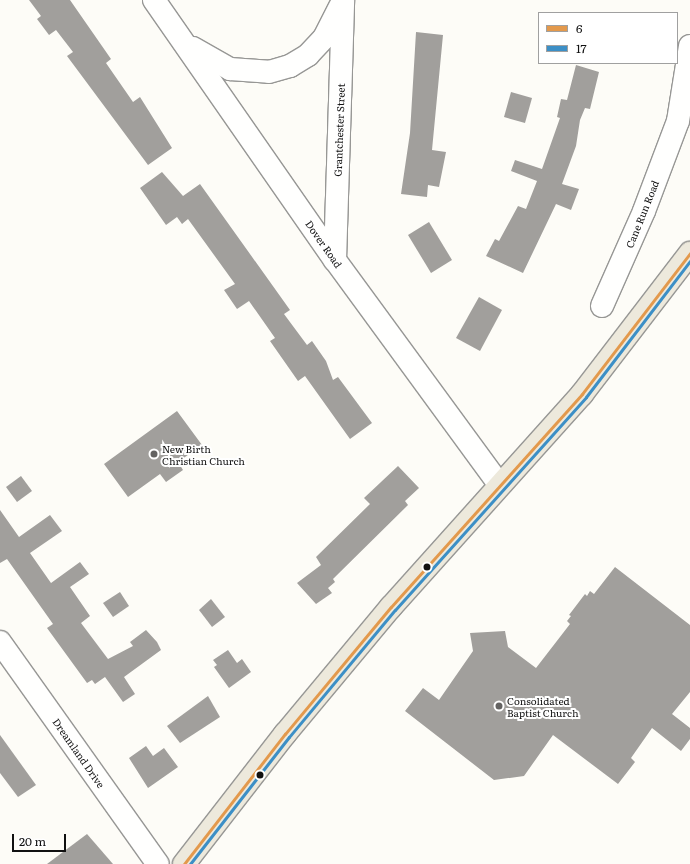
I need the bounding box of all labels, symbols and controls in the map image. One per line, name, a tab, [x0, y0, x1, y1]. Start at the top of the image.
legend	[538, 12, 678, 64]
text: 6	[576, 19, 582, 37]
text: 17	[576, 39, 587, 57]
street label: Grantchester Street	[331, 83, 347, 177]
street label: Cane Run Road	[623, 178, 661, 250]
street label: Dover Road	[303, 218, 345, 270]
place label: New Birth Christian Church	[162, 442, 245, 466]
marker: New Birth Christian Church	[149, 449, 159, 459]
unlabelled marker	[422, 562, 432, 572]
place label: Consolidated Baptist Church	[507, 694, 579, 718]
marker: Consolidated Baptist Church	[494, 701, 504, 711]
street label: Dreamland Drive	[51, 716, 107, 790]
unlabelled marker	[255, 770, 265, 780]
scale bar	[14, 826, 68, 852]
text: 20 m	[19, 832, 46, 850]

